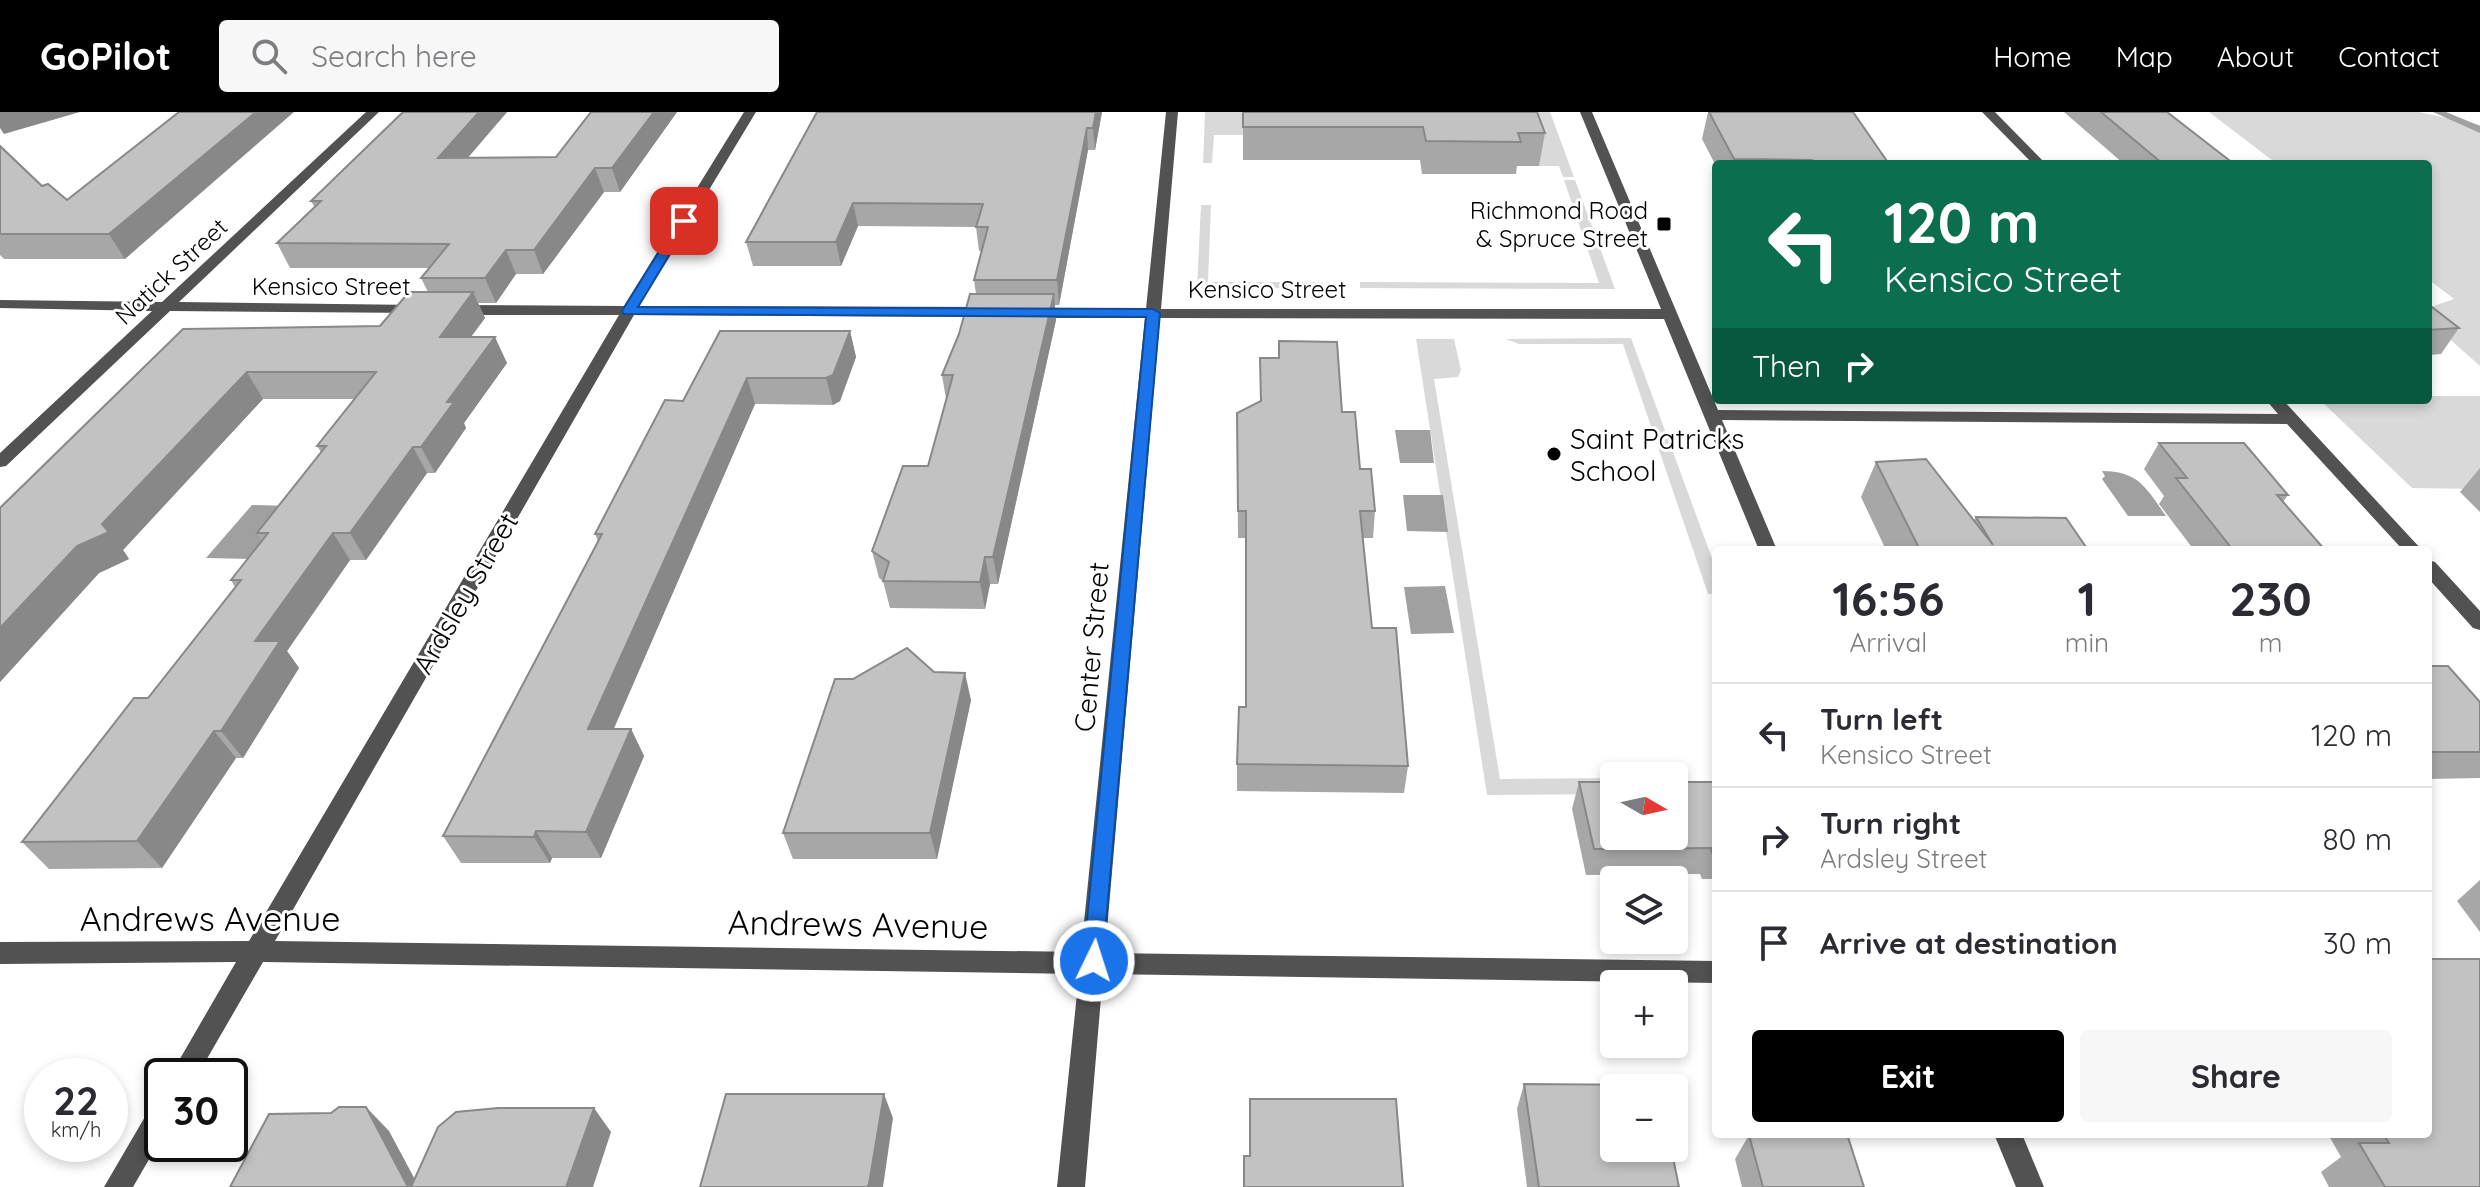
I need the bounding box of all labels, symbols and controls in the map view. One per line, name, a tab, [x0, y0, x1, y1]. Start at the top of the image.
search box	[219, 20, 779, 92]
text: GoPilot	[40, 32, 171, 80]
icon: search	[247, 34, 291, 78]
text: Search here	[311, 37, 477, 75]
text: Home	[1993, 39, 2072, 74]
text: Map	[2116, 39, 2173, 74]
text: About	[2217, 39, 2294, 74]
text: Contact	[2338, 39, 2440, 74]
pin	[650, 187, 718, 255]
text: 120 m	[1884, 187, 2039, 257]
icon: left	[1752, 192, 1856, 296]
place label: Richmond Road & Spruce Street	[1470, 195, 1648, 253]
icon: arrive	[662, 199, 706, 243]
street label: Natick Street	[109, 211, 233, 331]
marker: Richmond Road & Spruce Street	[1655, 215, 1673, 233]
text: Kensico Street	[1884, 256, 2122, 301]
street label: Kensico Street	[252, 271, 410, 301]
street label: Kensico Street	[1188, 274, 1346, 304]
icon: right	[1837, 344, 1881, 388]
text: Then	[1752, 347, 1821, 385]
place label: Saint Patricks School	[1570, 421, 1744, 488]
marker: Saint Patricks School	[1545, 445, 1563, 463]
street label: Ardsley Street	[405, 506, 525, 680]
street label: Center Street	[1066, 561, 1116, 733]
text: 16:56	[1832, 568, 1945, 628]
text: 1	[2078, 568, 2096, 628]
text: 230	[2229, 568, 2312, 628]
text: Arrival	[1849, 626, 1927, 659]
text: min	[2065, 626, 2109, 659]
text: m	[2259, 626, 2282, 659]
text: Turn left	[1820, 700, 1943, 738]
icon: left	[1752, 713, 1796, 757]
text: 120 m	[2311, 716, 2392, 754]
text: Kensico Street	[1820, 738, 1992, 771]
north arrow	[1600, 762, 1688, 850]
map controls	[1600, 762, 1688, 1162]
text: Turn right	[1820, 804, 1961, 842]
icon: right	[1752, 817, 1796, 861]
text: 80 m	[2322, 820, 2392, 858]
text: Ardsley Street	[1820, 842, 1987, 875]
button: layers	[1600, 866, 1688, 954]
street label: Andrews Avenue	[80, 897, 340, 940]
street label: Andrews Avenue	[727, 900, 989, 948]
position arrow	[1052, 919, 1136, 1003]
icon: arrive	[1752, 921, 1796, 965]
text: Arrive at destination	[1820, 924, 2118, 962]
text: 30 m	[2323, 924, 2392, 962]
button: +	[1600, 970, 1688, 1058]
button: Exit	[1752, 1030, 2064, 1122]
button: Share	[2080, 1030, 2392, 1122]
speed limit sign: 30	[144, 1058, 248, 1162]
button: −	[1600, 1074, 1688, 1162]
text: 22	[53, 1075, 99, 1125]
text: km/h	[51, 1117, 101, 1142]

